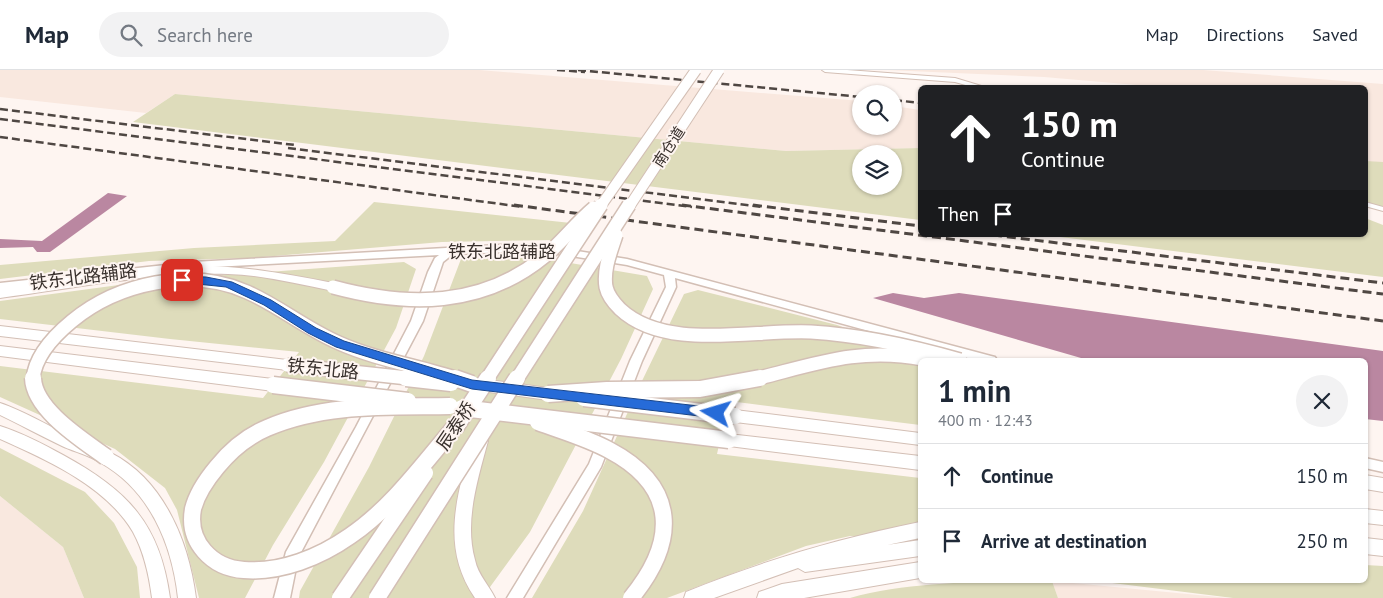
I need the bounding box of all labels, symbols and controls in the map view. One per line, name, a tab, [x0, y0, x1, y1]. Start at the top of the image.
search box	[99, 12, 449, 57]
text: Map	[25, 19, 69, 50]
icon: search	[117, 21, 145, 49]
text: Search here	[157, 23, 253, 47]
text: Map	[1146, 23, 1178, 46]
text: Directions	[1206, 23, 1284, 46]
text: Saved	[1312, 23, 1358, 46]
map controls	[852, 85, 902, 195]
button: search	[852, 85, 902, 135]
text: 150 m	[1021, 101, 1118, 147]
icon: ahead	[938, 105, 1003, 170]
street label: 南仓道	[648, 123, 689, 171]
button: layers	[852, 145, 902, 195]
text: Continue	[1021, 145, 1105, 173]
icon: arrive	[989, 200, 1017, 228]
text: Then	[938, 202, 979, 226]
street label: 铁东北路辅路	[448, 240, 556, 263]
street label: 铁东北路辅路	[28, 259, 138, 294]
pin	[161, 259, 203, 301]
icon: arrive	[168, 266, 196, 294]
street label: 铁东北路	[286, 353, 360, 384]
text: 1 min	[938, 371, 1011, 410]
button: close	[1296, 375, 1348, 427]
position arrow	[689, 386, 741, 438]
street label: 辰泰桥	[431, 397, 480, 455]
text: 400 m · 12:43	[938, 410, 1033, 430]
icon: ahead	[938, 462, 966, 490]
text: Continue	[981, 464, 1053, 488]
text: 150 m	[1296, 464, 1348, 488]
icon: arrive	[938, 527, 966, 555]
text: Arrive at destination	[981, 529, 1147, 553]
text: 250 m	[1296, 529, 1348, 553]

